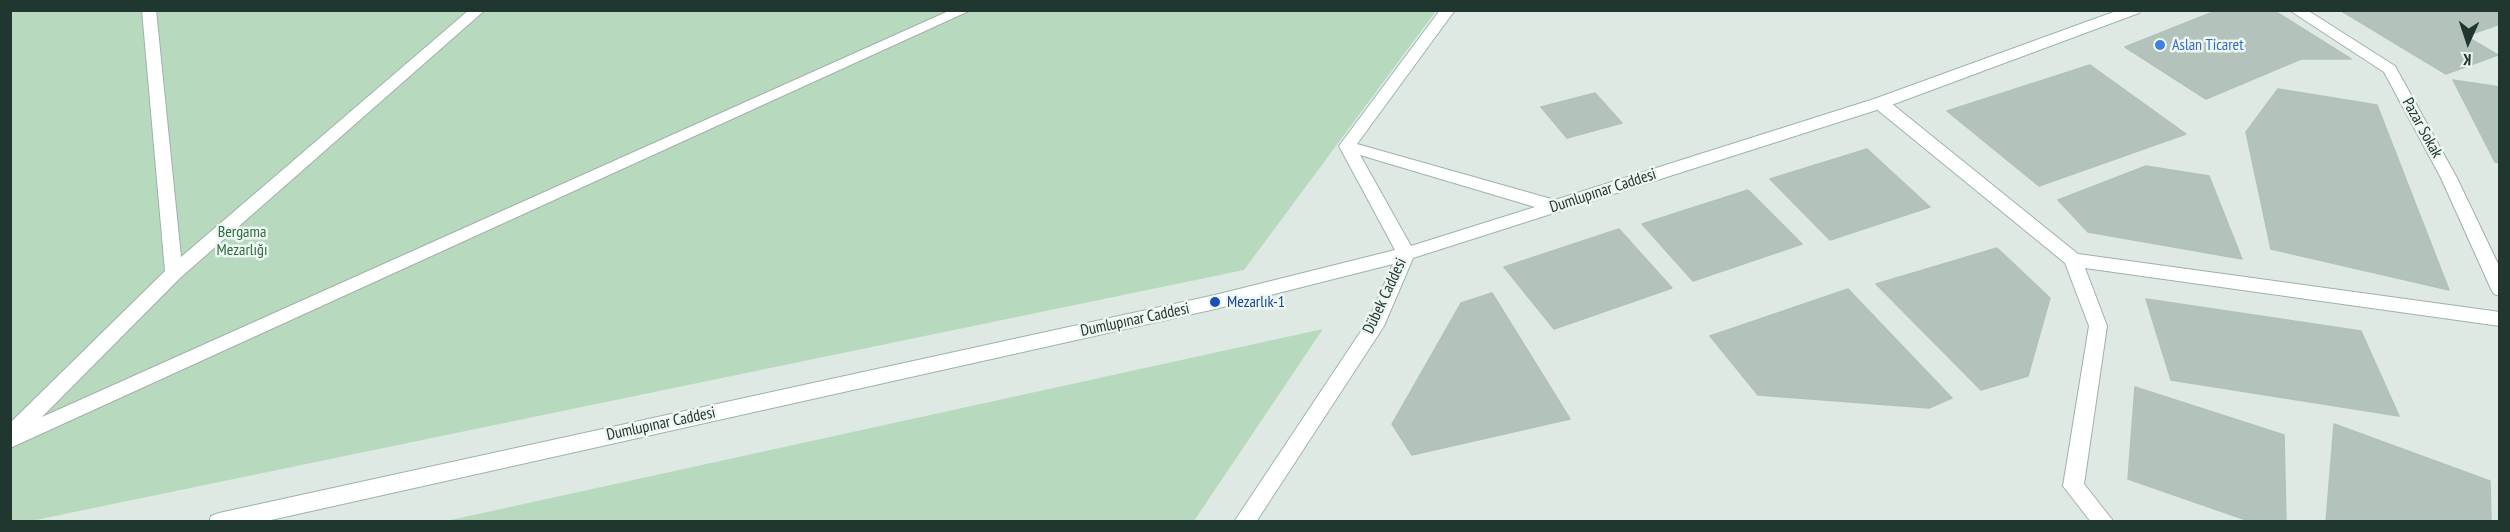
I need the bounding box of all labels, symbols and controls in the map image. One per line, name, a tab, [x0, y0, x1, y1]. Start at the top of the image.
north arrow	[2438, 12, 2498, 72]
place label: Aslan Ticaret	[2172, 35, 2244, 55]
marker: Aslan Ticaret	[2153, 38, 2167, 52]
text: K	[2462, 50, 2472, 70]
street label: Pazar Sokak	[2398, 95, 2446, 161]
street label: Dumlupınar Caddesi	[1547, 165, 1659, 217]
park label: Bergama Mezarlığı	[217, 222, 267, 260]
street label: Dübek Caddesi	[1359, 255, 1411, 337]
place label: Mezarlık-1	[1227, 292, 1285, 312]
marker: Mezarlık-1	[1208, 295, 1222, 309]
street label: Dumlupınar Caddesi	[1079, 299, 1191, 341]
street label: Dumlupınar Caddesi	[605, 403, 717, 445]

